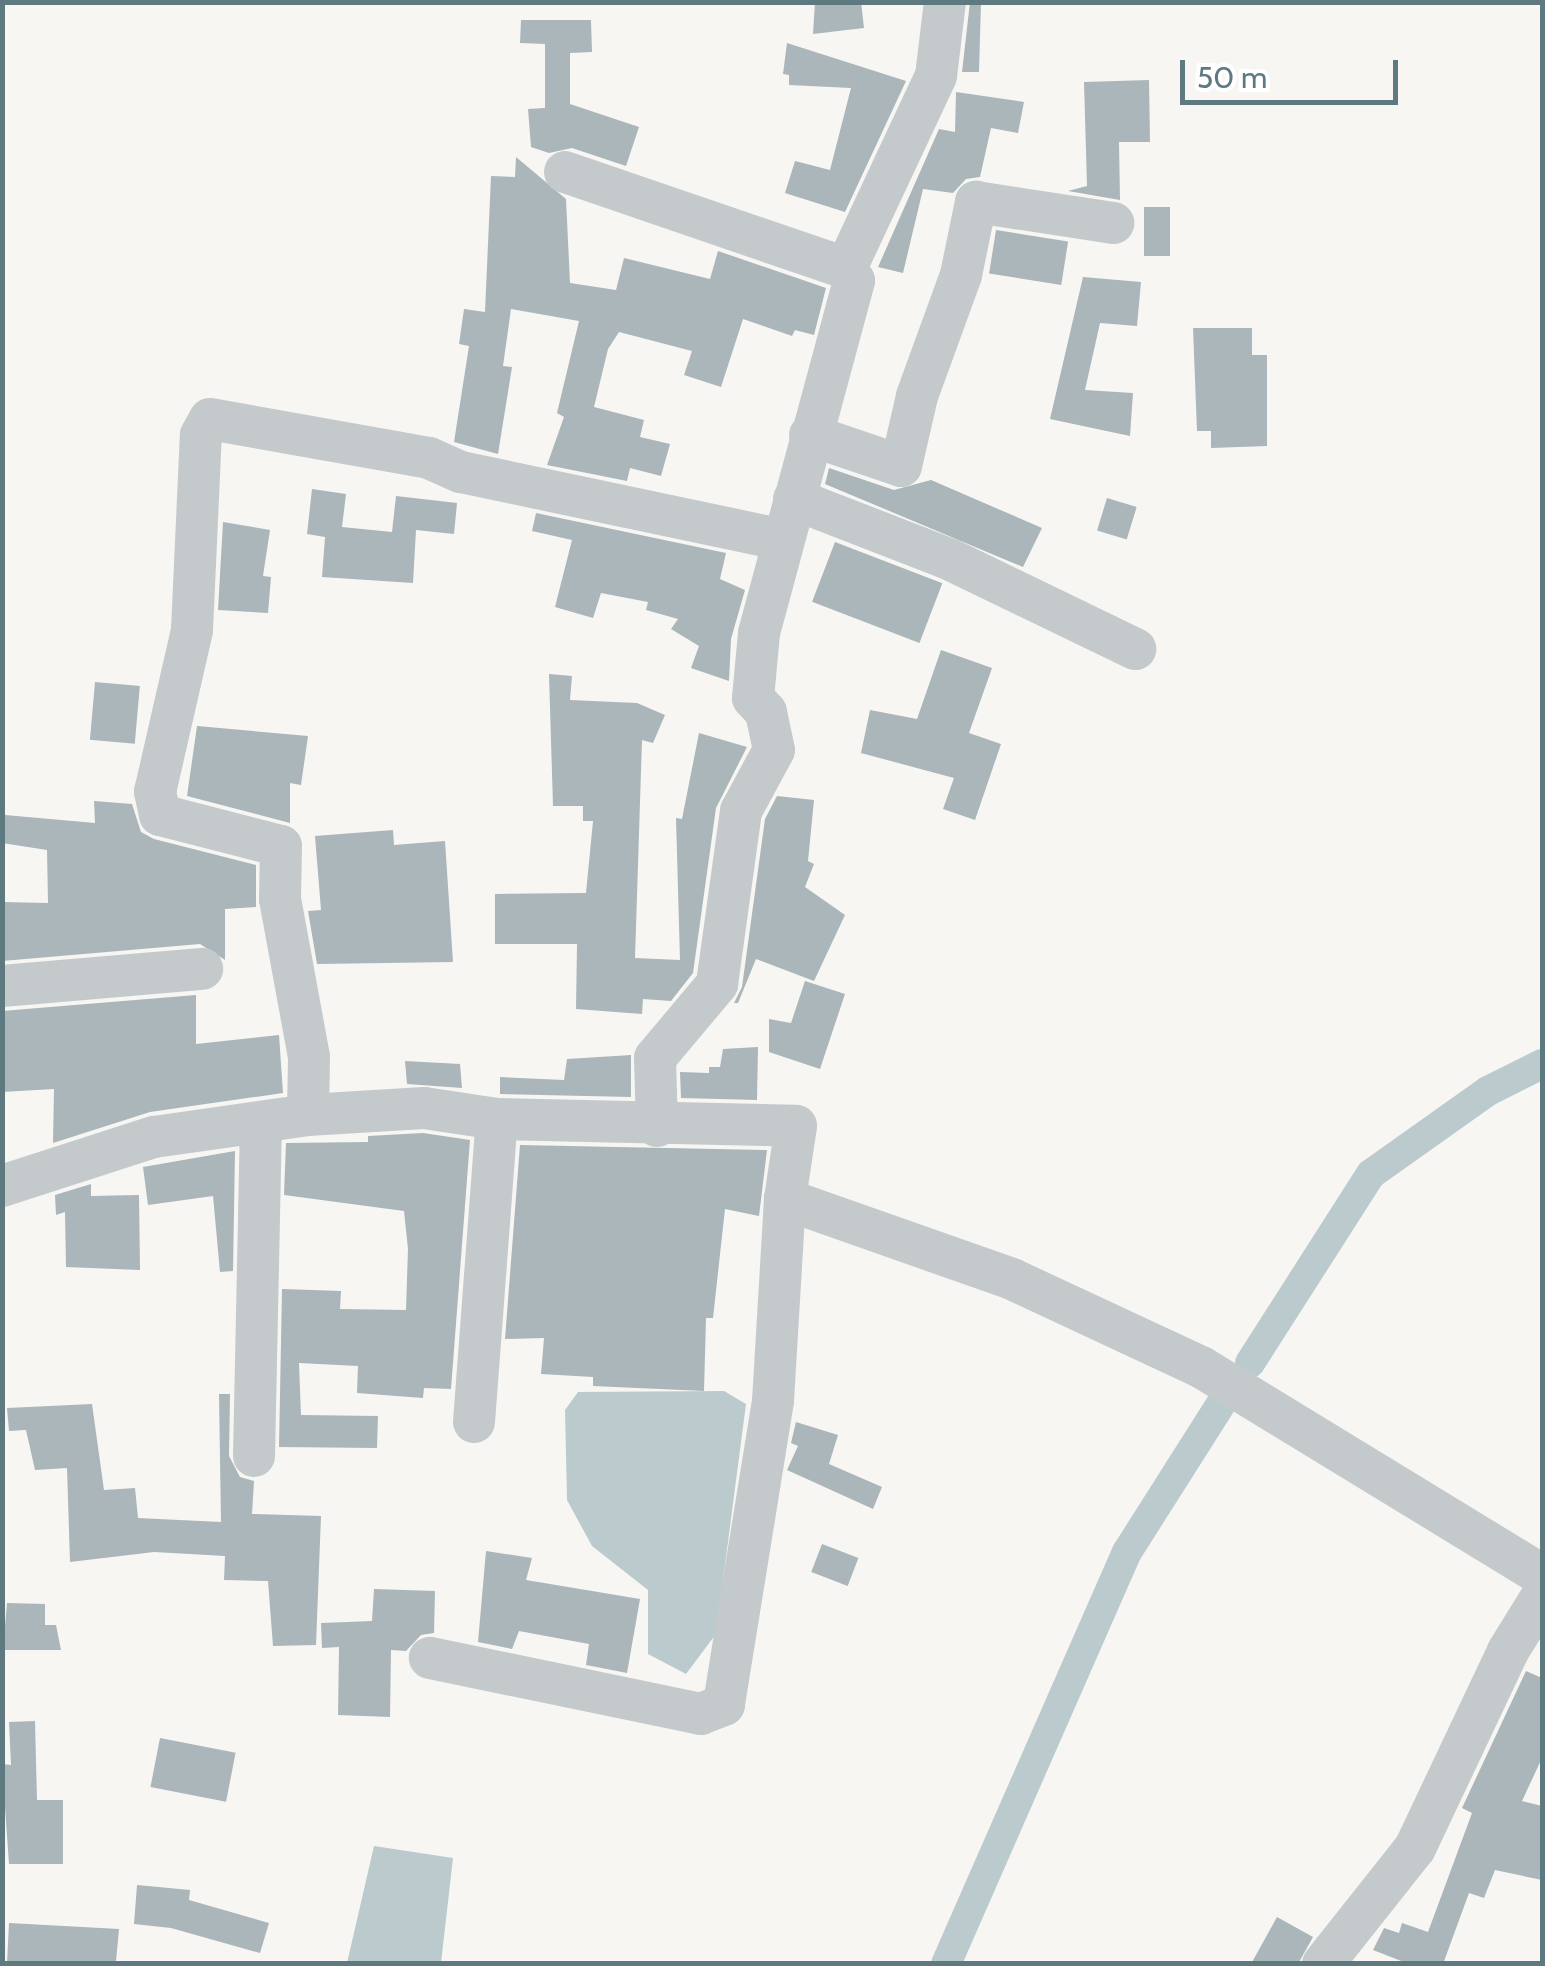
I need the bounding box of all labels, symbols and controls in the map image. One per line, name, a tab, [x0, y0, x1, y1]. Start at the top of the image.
scale bar	[1185, 40, 1402, 102]
text: 50 m	[1197, 59, 1267, 96]

